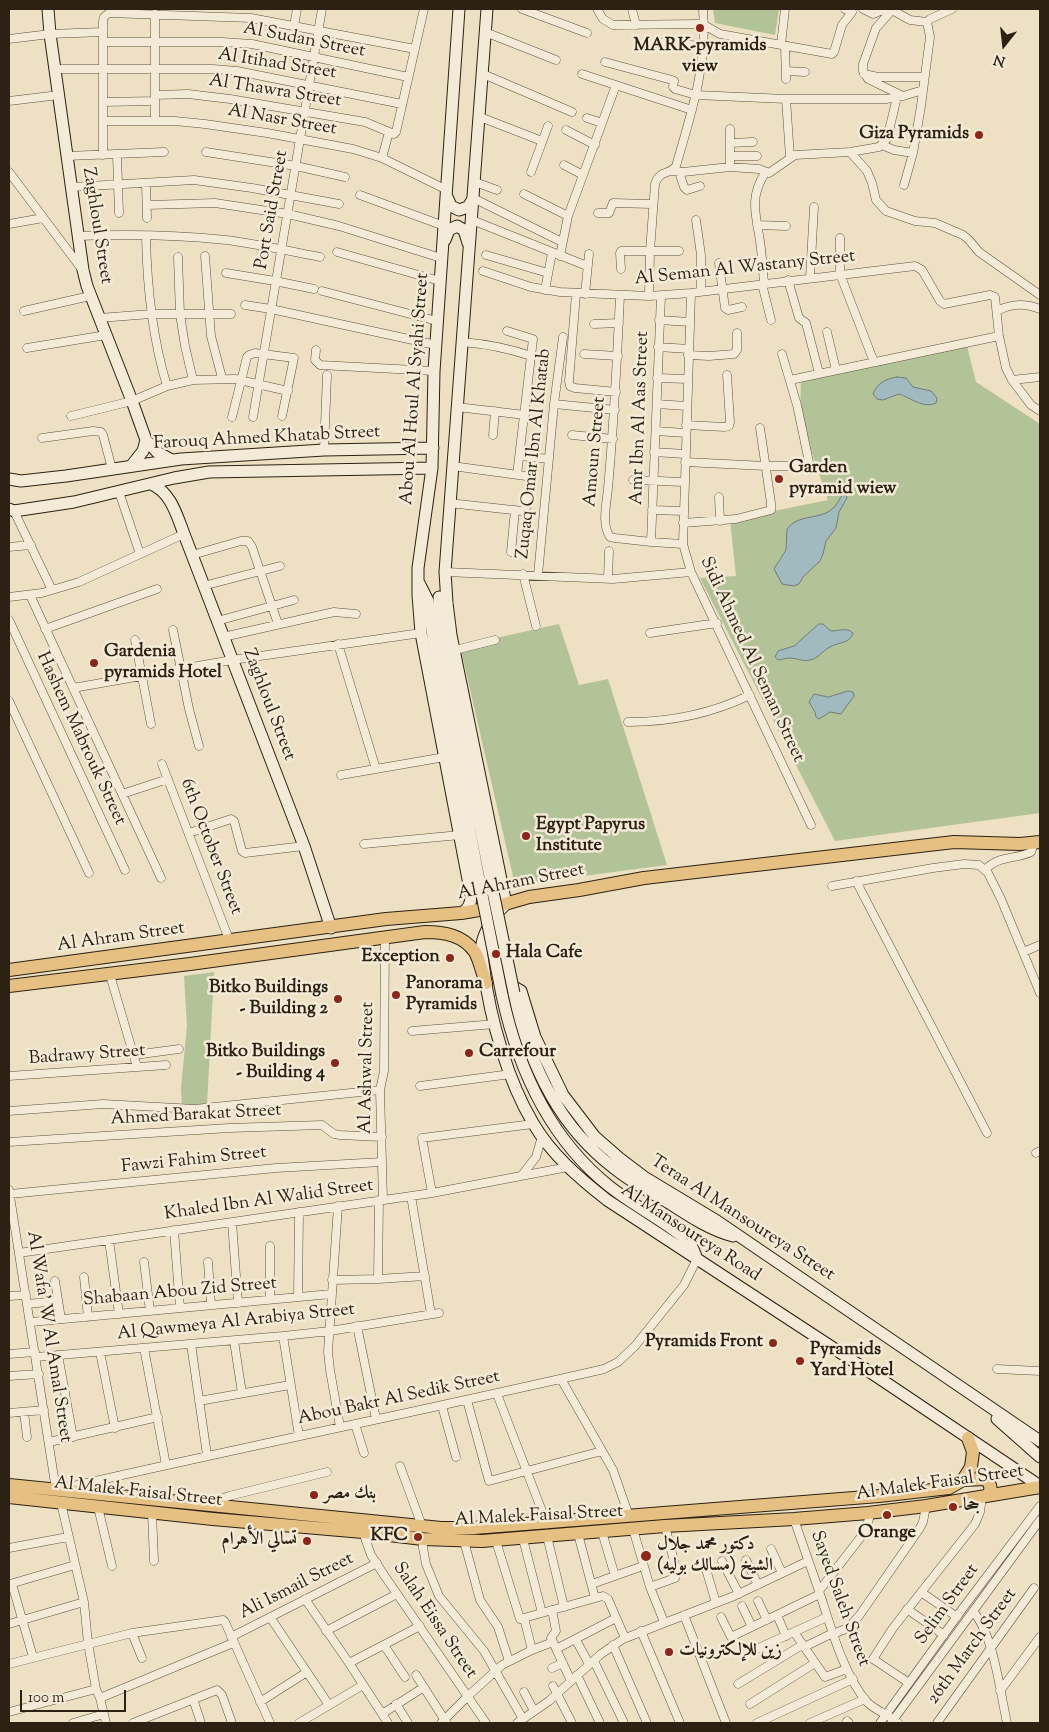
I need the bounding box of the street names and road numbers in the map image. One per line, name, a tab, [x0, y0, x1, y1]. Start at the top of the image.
street label: Al Sudan Street	[241, 19, 367, 63]
street label: Al Itihad Street	[216, 45, 338, 85]
street label: Al Thawra Street	[207, 71, 343, 113]
street label: Al Nasr Street	[226, 101, 338, 141]
street label: Port Said Street	[252, 149, 294, 271]
street label: Zaghloul Street	[76, 166, 116, 286]
street label: Al Seman Al Wastany Street	[634, 247, 856, 291]
street label: Abou Al Houl Al Syahi Street	[397, 272, 435, 506]
street label: Amr Ibn Al Aas Street	[627, 331, 655, 505]
street label: Zuqaq Omar Ibn Al Khatab	[513, 348, 557, 560]
street label: Amoun Street	[580, 396, 612, 508]
street label: Farouq Ahmed Khatab Street	[153, 422, 381, 456]
street label: Sidi Ahmed Al Seman Street	[694, 554, 808, 766]
street label: Zaghloul Street	[237, 646, 299, 764]
street label: Hashem Mabrouk Street	[30, 649, 130, 829]
street label: 6th October Street	[174, 776, 246, 918]
street label: Al Ahram Street	[456, 860, 586, 906]
street label: Al Ahram Street	[56, 918, 186, 958]
street label: Al Ashwal Street	[356, 1002, 380, 1134]
street label: Badrawy Street	[28, 1041, 146, 1071]
street label: Ahmed Barakat Street	[110, 1101, 282, 1131]
street label: Fawzi Fahim Street	[120, 1143, 268, 1179]
street label: Teraa Al Mansoureya Street	[646, 1151, 838, 1287]
street label: Khaled Ibn Al Walid Street	[163, 1176, 375, 1226]
street label: Al Mansoureya Road	[616, 1181, 764, 1287]
street label: Al Wafa' W Al Amal Street	[21, 1230, 75, 1444]
street label: Shabaan Abou Zid Street	[82, 1274, 278, 1312]
street label: Al Qawmeya Al Arabiya Street	[116, 1300, 356, 1346]
street label: Abou Bakr Al Sedik Street	[296, 1367, 502, 1431]
street label: Al Malek Faisal Street	[855, 1462, 1025, 1506]
street label: Al Malek Faisal Street	[53, 1473, 223, 1513]
street label: Al Malek Faisal Street	[454, 1502, 624, 1532]
street label: Sayed Saleh Street	[804, 1528, 874, 1670]
street label: Ali Ismail Street	[236, 1549, 358, 1625]
street label: Salah Eissa Street	[387, 1559, 481, 1683]
street label: Selim Street	[912, 1560, 984, 1650]
street label: 26th March Street	[924, 1585, 1022, 1709]

